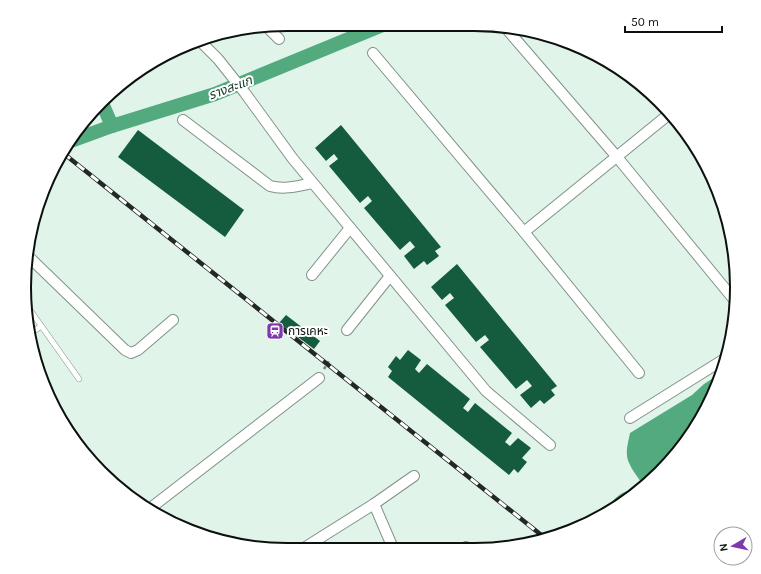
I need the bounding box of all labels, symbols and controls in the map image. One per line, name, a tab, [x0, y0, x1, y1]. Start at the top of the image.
scale bar	[625, 8, 722, 34]
text: 50 m	[631, 15, 659, 29]
water label: รางสะแก	[206, 72, 255, 103]
station icon: การเคหะ	[265, 321, 285, 341]
place label: การเคหะ	[288, 324, 328, 338]
north arrow	[713, 526, 753, 566]
text: N	[717, 543, 731, 552]

